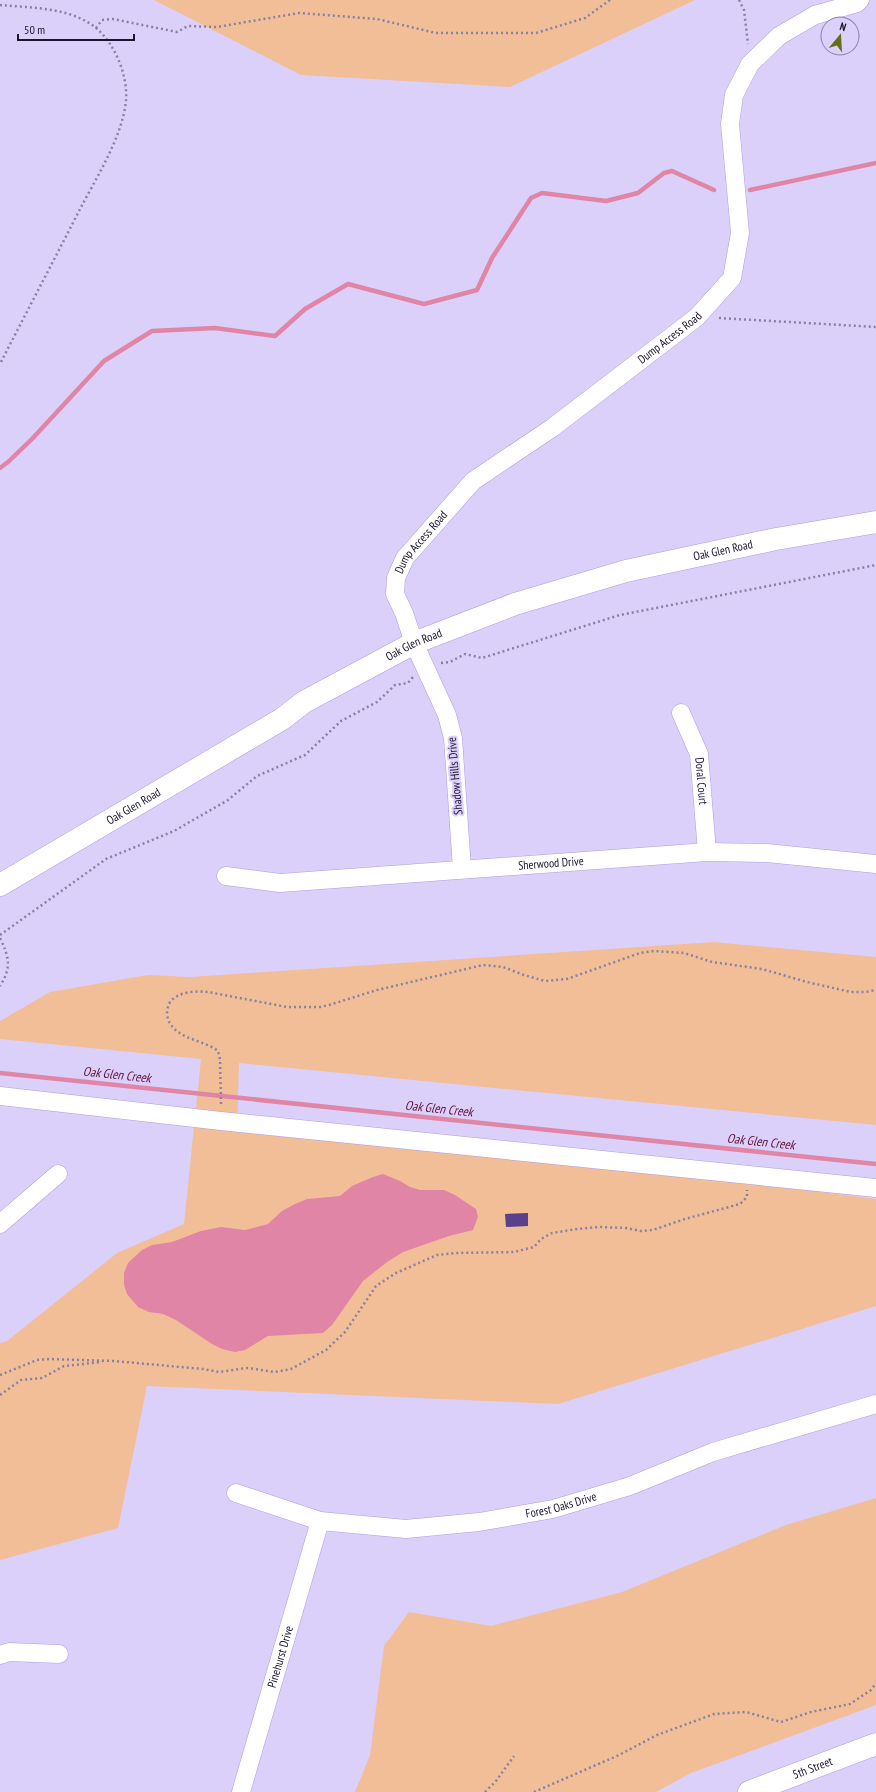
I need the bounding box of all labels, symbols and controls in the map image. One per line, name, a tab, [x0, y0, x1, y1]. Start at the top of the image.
scale bar	[18, 16, 134, 42]
north arrow	[820, 16, 860, 56]
text: N	[838, 19, 848, 34]
text: 50 m	[24, 22, 45, 37]
street label: Dump Access Road	[634, 309, 705, 367]
street label: Dump Access Road	[391, 507, 450, 576]
street label: Oak Glen Road	[692, 536, 754, 563]
street label: Oak Glen Road	[383, 625, 444, 664]
street label: Shadow Hills Drive	[444, 737, 465, 816]
street label: Doral Court	[692, 757, 711, 806]
street label: Oak Glen Road	[104, 784, 163, 828]
street label: Sherwood Drive	[518, 853, 584, 873]
water label: Oak Glen Creek	[82, 1062, 154, 1087]
water label: Oak Glen Creek	[404, 1096, 476, 1121]
water label: Oak Glen Creek	[726, 1129, 798, 1154]
street label: Forest Oaks Drive	[524, 1488, 598, 1521]
street label: Pinehurst Drive	[264, 1624, 296, 1689]
street label: 5th Street	[790, 1753, 835, 1782]

